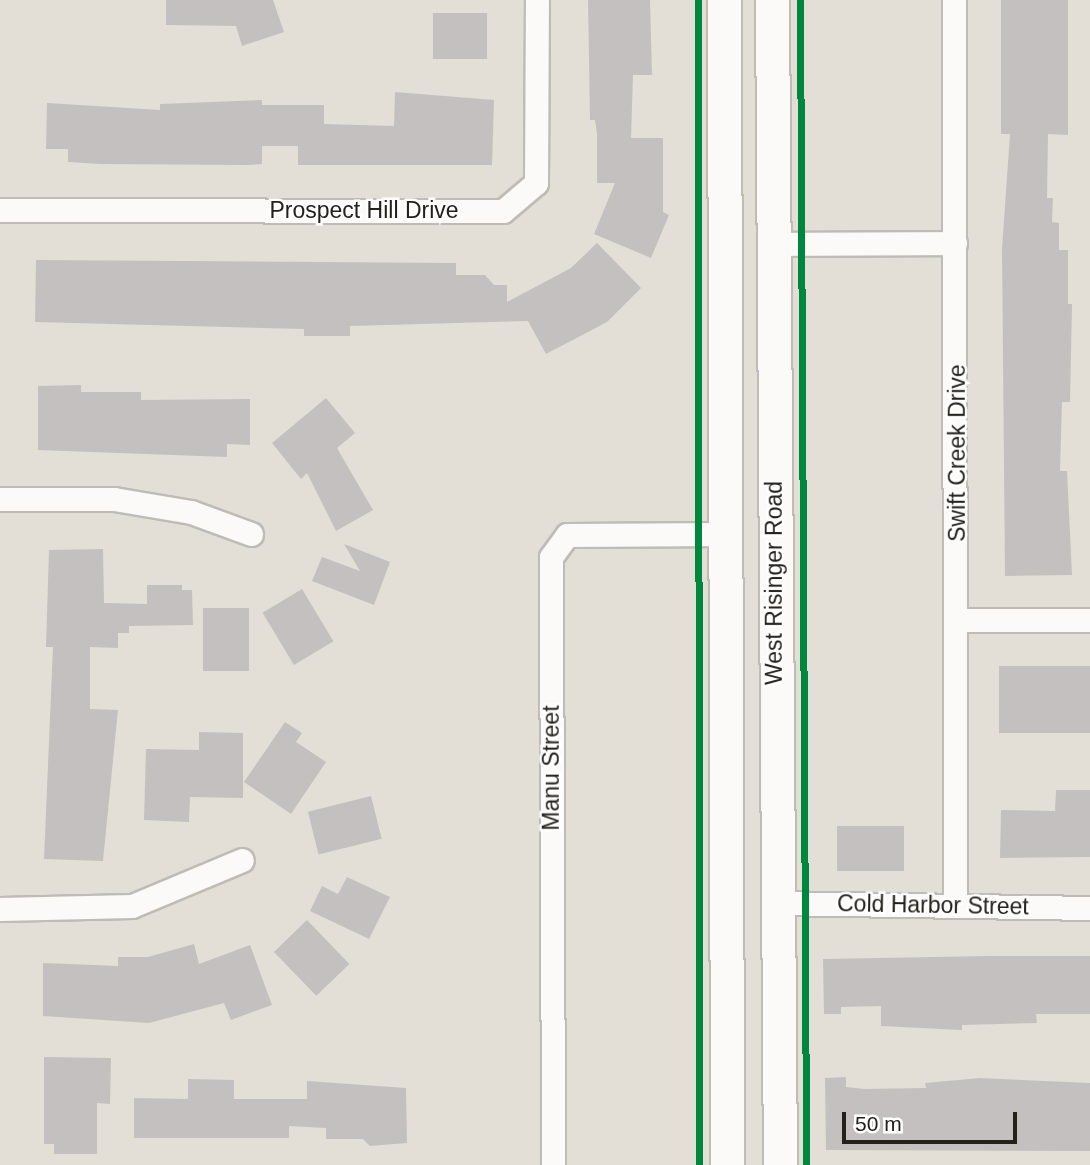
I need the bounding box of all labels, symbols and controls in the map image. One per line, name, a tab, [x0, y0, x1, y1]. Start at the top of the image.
street label: Prospect Hill Drive	[269, 196, 459, 224]
street label: Swift Creek Drive	[943, 364, 971, 542]
street label: West Risinger Road	[760, 481, 788, 685]
street label: Manu Street	[537, 705, 565, 831]
street label: Cold Harbor Street	[837, 890, 1029, 920]
scale bar	[845, 1098, 1020, 1142]
text: 50 m	[855, 1112, 902, 1135]

